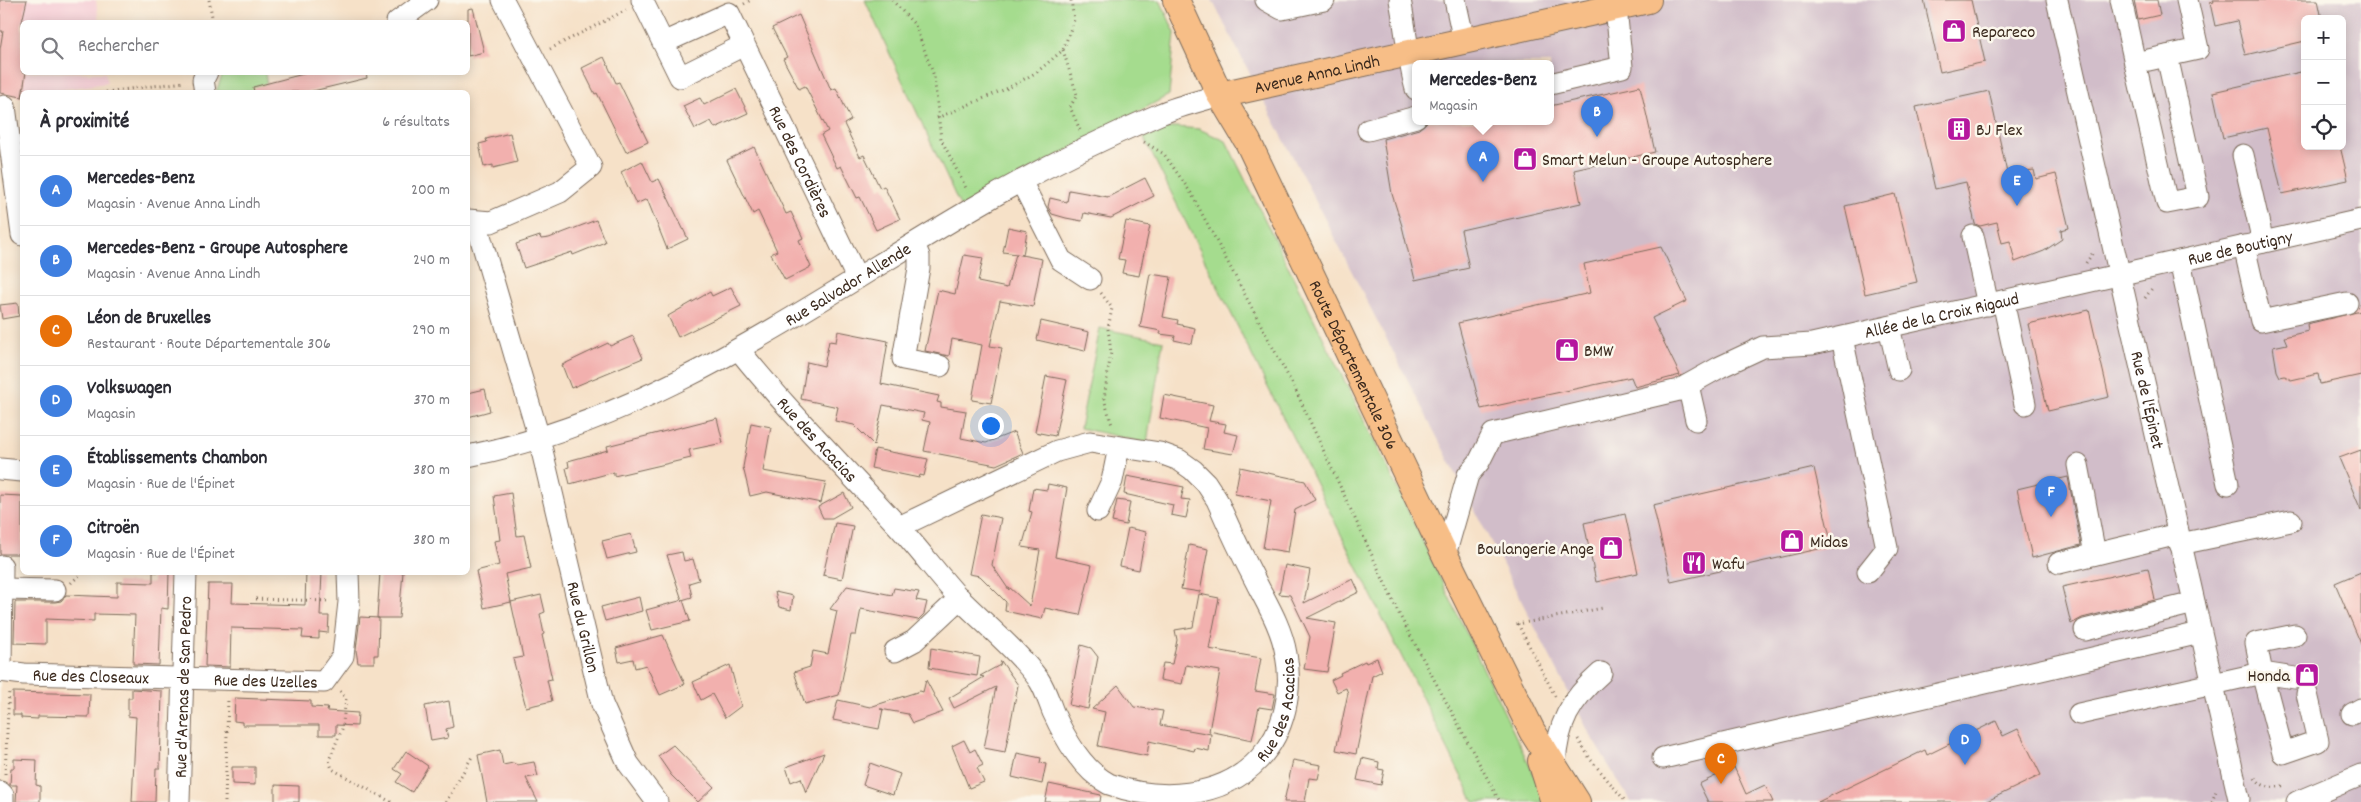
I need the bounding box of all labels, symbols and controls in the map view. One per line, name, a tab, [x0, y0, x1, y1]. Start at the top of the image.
map controls	[2301, 15, 2346, 150]
button: +	[2301, 15, 2346, 60]
shop icon: Repareco	[1941, 18, 1967, 44]
search box	[20, 20, 470, 75]
place label: Repareco	[1972, 21, 2035, 46]
icon: search	[38, 34, 66, 62]
text: Rechercher	[78, 34, 159, 61]
street label: Avenue Anna Lindh	[1252, 50, 1382, 102]
popup	[1412, 60, 1554, 125]
button: −	[2301, 60, 2346, 105]
text: Mercedes-Benz	[1429, 68, 1537, 95]
text: Magasin	[1429, 95, 1478, 118]
pin: B	[1581, 96, 1613, 137]
street label: Rue des Cordières	[761, 102, 836, 223]
button: locate	[2301, 105, 2346, 150]
text: À proximité	[40, 108, 129, 138]
text: 6 résultats	[382, 111, 450, 134]
building icon: BJ Flex	[1946, 116, 1972, 142]
place label: BJ Flex	[1976, 119, 2022, 144]
pin: A	[1467, 141, 1499, 182]
shop icon: Smart Melun - Groupe Autosphere	[1512, 146, 1538, 172]
place label: Smart Melun - Groupe Autosphere	[1542, 149, 1772, 174]
pin: E	[2001, 165, 2033, 206]
text: Mercedes-Benz	[87, 166, 195, 193]
text: A	[52, 179, 60, 202]
text: 200 m	[411, 179, 450, 202]
text: Magasin · Avenue Anna Lindh	[87, 193, 260, 216]
street label: Rue de Boutigny	[2186, 226, 2296, 274]
text: Mercedes-Benz - Groupe Autosphere	[87, 236, 348, 263]
street label: Rue Salvador Allende	[781, 238, 917, 334]
text: B	[52, 249, 60, 272]
text: 240 m	[413, 249, 450, 272]
text: Magasin · Avenue Anna Lindh	[87, 263, 260, 286]
street label: Route Départementale 306	[1301, 277, 1403, 455]
street label: Allée de la Croix Rigaud	[1862, 288, 2022, 347]
text: Léon de Bruxelles	[87, 306, 211, 333]
text: C	[52, 319, 60, 342]
text: 290 m	[412, 319, 450, 342]
text: Restaurant · Route Départementale 306	[87, 333, 331, 356]
shop icon: BMW	[1554, 337, 1580, 363]
place label: BMW	[1584, 340, 1614, 365]
street label: Rue de l'Épinet	[2122, 349, 2169, 452]
text: Volkswagen	[87, 376, 172, 403]
text: D	[52, 389, 60, 412]
text: 370 m	[413, 389, 450, 412]
street label: Rue des Acacias	[770, 393, 862, 490]
text: Magasin	[87, 403, 135, 426]
your location	[978, 413, 1004, 439]
text: Établissements Chambon	[87, 446, 267, 473]
text: E	[52, 459, 60, 482]
text: 380 m	[413, 459, 450, 482]
text: Magasin · Rue de l'Épinet	[87, 473, 235, 496]
pin: F	[2035, 476, 2067, 517]
text: Citroën	[87, 516, 139, 543]
shop icon: Midas	[1779, 528, 1805, 554]
text: F	[52, 529, 60, 552]
text: 380 m	[413, 529, 450, 552]
place label: Midas	[1810, 531, 1848, 556]
shop icon: Boulangerie Ange	[1598, 535, 1624, 561]
place label: Boulangerie Ange	[1477, 538, 1594, 563]
text: Magasin · Rue de l'Épinet	[87, 543, 235, 566]
restaurant icon: Wafu	[1681, 550, 1707, 576]
place label: Wafu	[1712, 553, 1745, 578]
street label: Rue du Grillon	[558, 579, 604, 675]
street label: Rue d'Arenas de San Pedro	[170, 596, 200, 779]
street label: Rue des Acacias	[1251, 656, 1303, 769]
shop icon: Honda	[2294, 662, 2320, 688]
street label: Rue des Closeaux	[32, 664, 149, 692]
place label: Honda	[2248, 665, 2291, 690]
street label: Rue des Uzelles	[213, 669, 318, 697]
pin: D	[1949, 724, 1981, 765]
pin: C	[1705, 743, 1737, 784]

